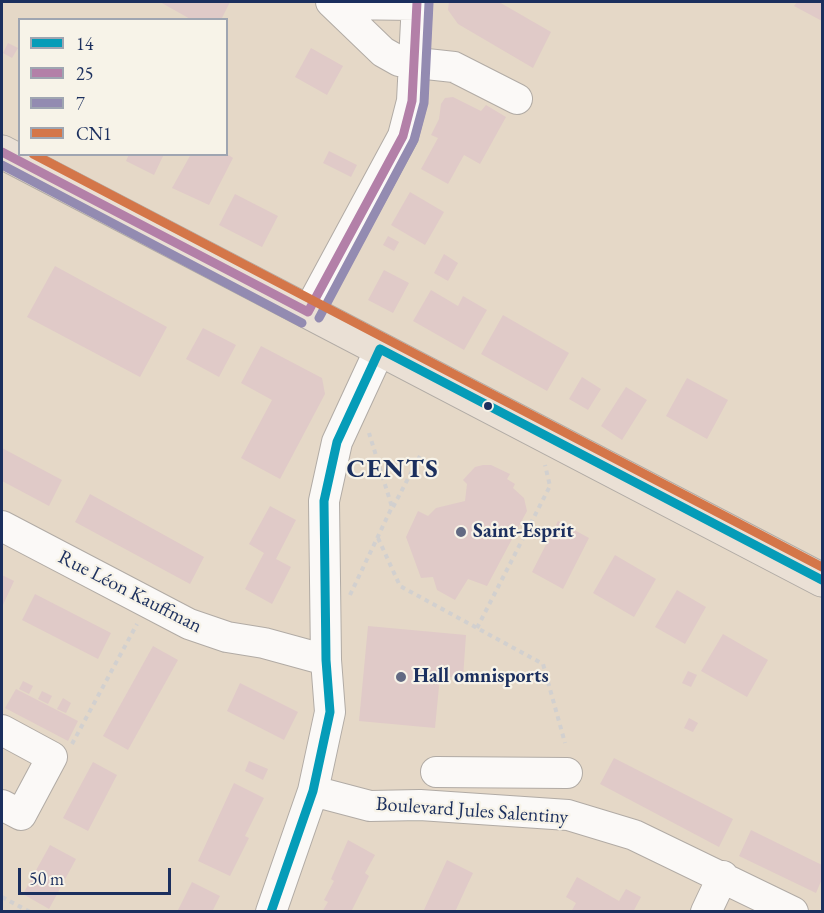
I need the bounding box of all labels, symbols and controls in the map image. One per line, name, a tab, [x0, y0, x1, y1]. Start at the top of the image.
legend	[18, 18, 228, 156]
text: 14	[76, 32, 93, 55]
text: 25	[76, 62, 93, 85]
text: 7	[76, 92, 85, 115]
text: CN1	[76, 122, 112, 145]
unlabelled marker	[482, 400, 494, 412]
district label: CENTS	[347, 454, 439, 486]
place label: Saint-Esprit	[473, 520, 574, 544]
marker: Saint-Esprit	[454, 525, 468, 539]
street label: Rue Léon Kauffman	[54, 545, 206, 639]
place label: Hall omnisports	[413, 665, 549, 689]
marker: Hall omnisports	[394, 670, 408, 684]
street label: Boulevard Jules Salentiny	[375, 792, 569, 830]
scale bar	[21, 856, 174, 894]
text: 50 m	[29, 867, 64, 890]

